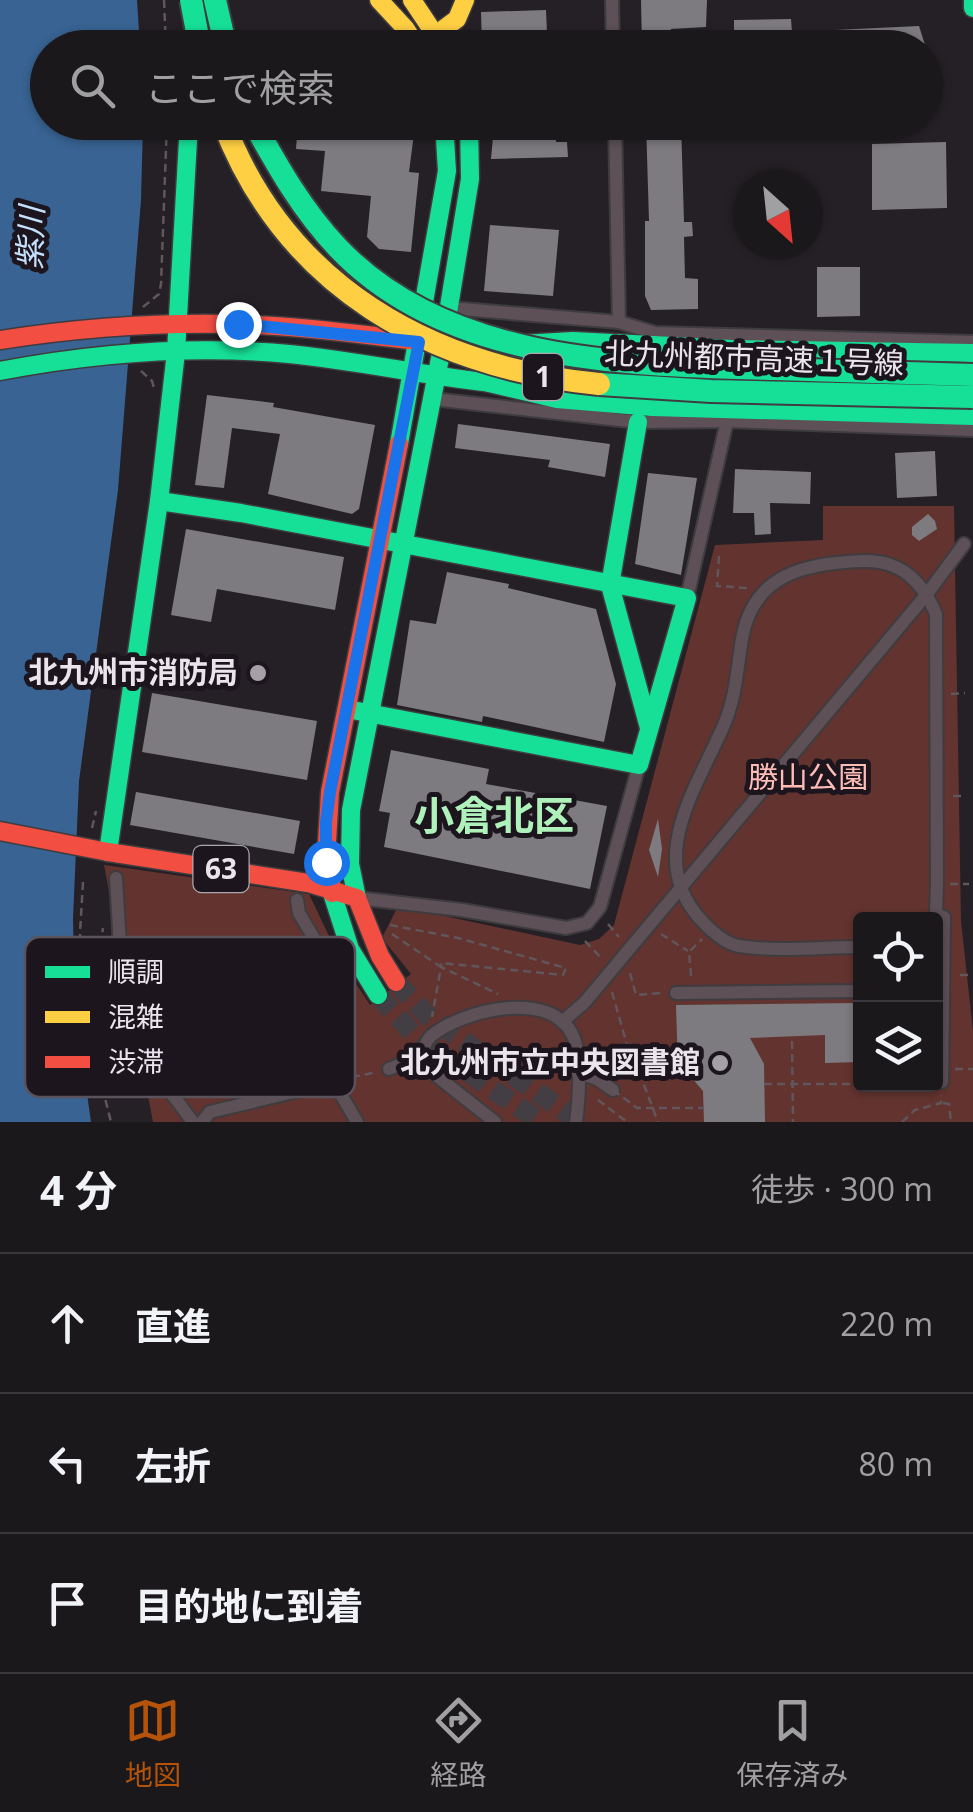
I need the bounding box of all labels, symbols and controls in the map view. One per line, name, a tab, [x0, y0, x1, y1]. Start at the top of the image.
search box	[30, 30, 943, 140]
icon: search	[65, 58, 120, 113]
text: ここで検索	[145, 61, 335, 113]
north arrow	[733, 170, 823, 260]
water label: 紫川	[7, 202, 52, 271]
route end	[216, 302, 262, 348]
street label: 北九州都市高速１号線	[603, 332, 905, 383]
road number: 1	[523, 354, 563, 400]
place label: 北九州市消防局	[28, 651, 238, 692]
marker: 北九州市消防局	[247, 662, 269, 684]
park label: 勝山公園	[748, 756, 868, 797]
district label: 小倉北区	[414, 787, 574, 842]
route start	[304, 840, 350, 886]
road number: 63	[194, 846, 248, 892]
map controls	[853, 912, 943, 1092]
button: locate	[853, 912, 943, 1002]
legend	[25, 937, 355, 1097]
text: 順調	[108, 952, 164, 990]
text: 混雑	[108, 997, 164, 1035]
button: layers	[853, 1002, 943, 1092]
place label: 北九州市立中央図書館	[400, 1041, 700, 1082]
text: 渋滞	[108, 1042, 164, 1080]
marker: 北九州市立中央図書館	[709, 1052, 731, 1074]
text: 4 分	[40, 1161, 117, 1218]
text: 徒歩 · 300 m	[751, 1167, 933, 1210]
icon: ahead	[40, 1296, 95, 1351]
text: 直進	[135, 1299, 211, 1351]
text: 220 m	[840, 1302, 933, 1345]
icon: left	[40, 1436, 95, 1491]
text: 左折	[135, 1439, 211, 1491]
text: 80 m	[858, 1442, 933, 1485]
icon: arrive	[40, 1576, 95, 1631]
text: 目的地に到着	[135, 1579, 363, 1631]
tab: 地図	[125, 1693, 181, 1793]
tab: 経路	[430, 1693, 486, 1793]
tab: 保存済み	[736, 1693, 848, 1793]

